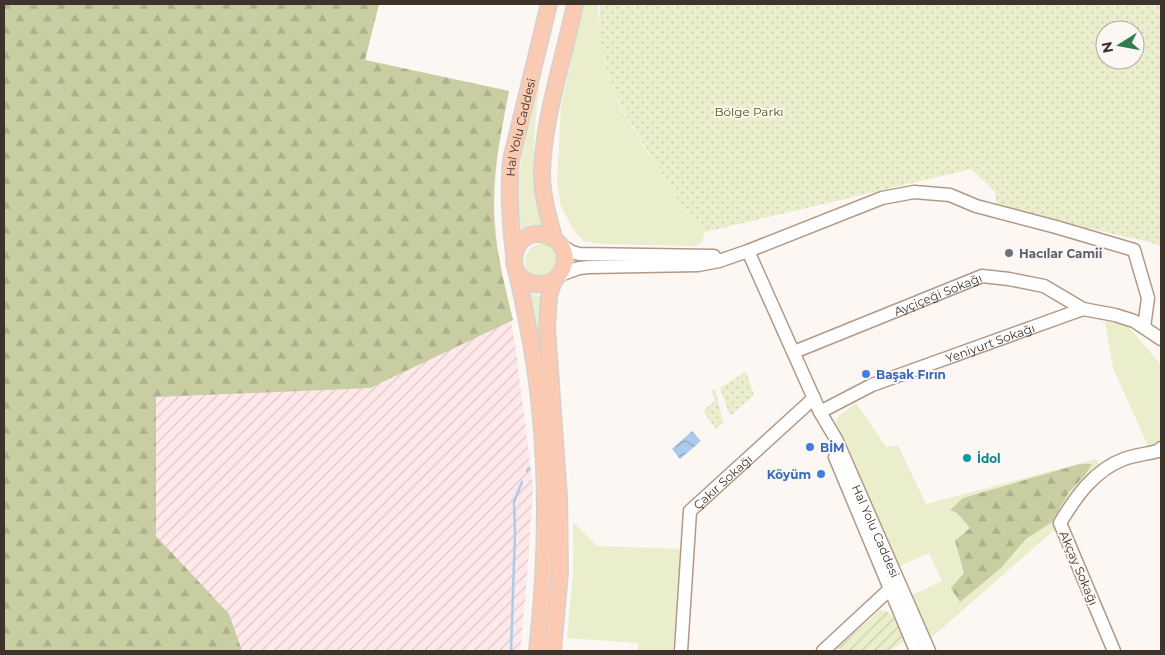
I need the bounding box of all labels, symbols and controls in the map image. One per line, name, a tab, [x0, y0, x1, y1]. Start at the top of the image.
north arrow	[1095, 20, 1145, 70]
text: N	[1097, 40, 1117, 55]
street label: Hal Yolu Caddesi	[502, 77, 538, 177]
park label: Bölge Parkı	[715, 104, 783, 119]
place label: Hacılar Camii	[1019, 246, 1102, 261]
marker: Hacılar Camii	[1003, 247, 1015, 259]
street label: Ayçiçeği Sokağı	[891, 269, 984, 318]
street label: Yeniyurt Sokağı	[943, 320, 1037, 365]
place label: Başak Fırın	[876, 367, 946, 382]
marker: Başak Fırın	[860, 368, 872, 380]
place label: BİM	[820, 440, 845, 455]
marker: BİM	[804, 441, 816, 453]
street label: Çakır Sokağı	[690, 451, 755, 512]
place label: İdol	[977, 451, 1001, 466]
marker: İdol	[961, 452, 973, 464]
place label: Köyüm	[767, 467, 811, 482]
marker: Köyüm	[815, 468, 827, 480]
street label: Hal Yolu Caddesi	[849, 482, 903, 580]
street label: Akçay Sokağı	[1057, 529, 1101, 607]

